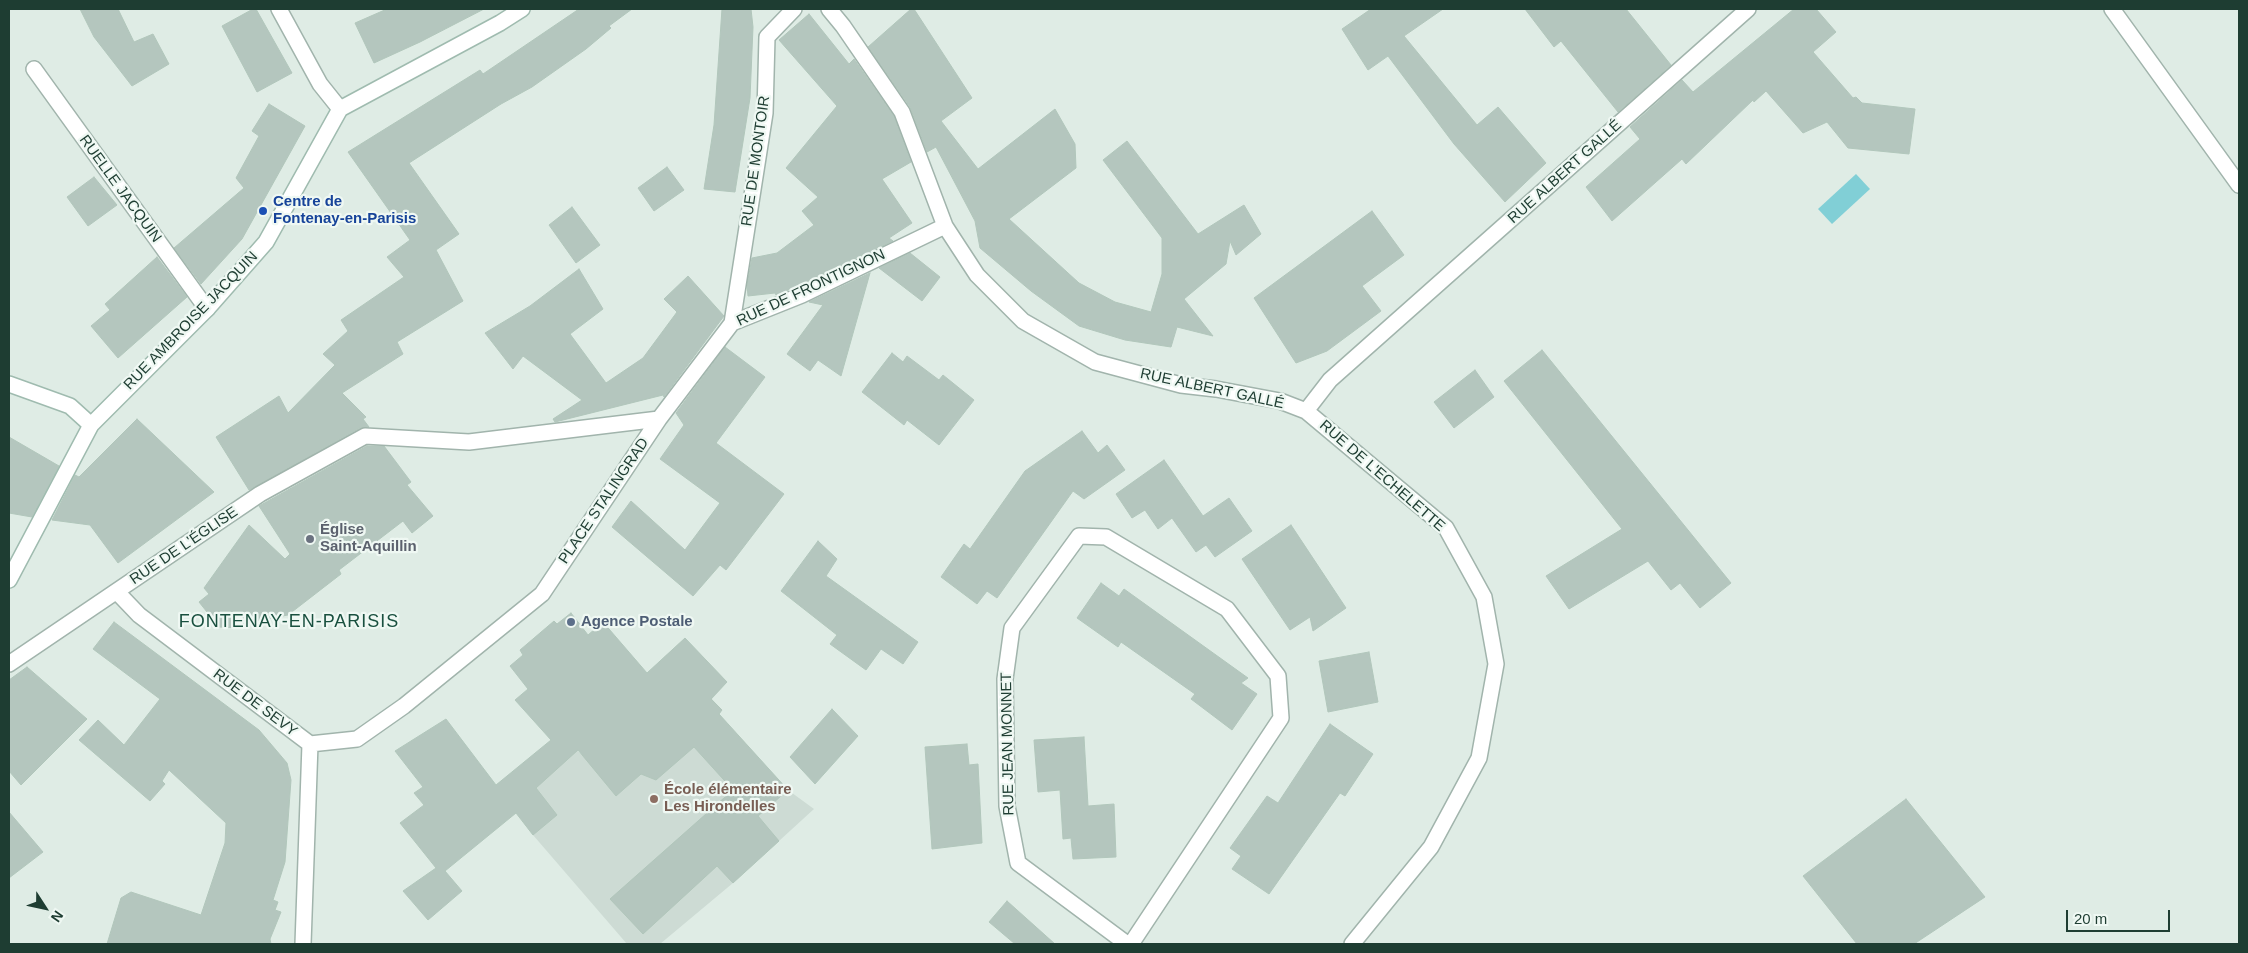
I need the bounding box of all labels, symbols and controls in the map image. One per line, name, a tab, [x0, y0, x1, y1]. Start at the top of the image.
street label: RUE DE MONTOIR	[738, 95, 774, 227]
street label: RUE ALBERT GALLÉ	[1505, 116, 1625, 228]
street label: RUELLE JACQUIN	[75, 132, 165, 246]
place label: Centre de Fontenay-en-Parisis	[273, 193, 416, 228]
marker: Centre de Fontenay-en-Parisis	[257, 205, 269, 217]
street label: RUE DE FRONTIGNON	[734, 246, 888, 330]
street label: RUE AMBROISE JACQUIN	[120, 248, 262, 394]
street label: RUE ALBERT GALLÉ	[1139, 365, 1285, 413]
street label: RUE DE L'ECHELETTE	[1316, 417, 1448, 535]
street label: PLACE STALINGRAD	[555, 435, 653, 567]
street label: RUE DE L'ÉGLISE	[127, 503, 241, 589]
place label: Église Saint-Aquillin	[320, 521, 417, 556]
marker: Église Saint-Aquillin	[304, 533, 316, 545]
district label: FONTENAY-EN-PARISIS	[176, 611, 402, 633]
place label: Agence Postale	[581, 613, 693, 631]
marker: Agence Postale	[565, 616, 577, 628]
street label: RUE DE SEVY	[209, 665, 301, 741]
street label: RUE JEAN MONNET	[998, 672, 1018, 816]
place label: École élémentaire Les Hirondelles	[664, 781, 792, 816]
marker: École élémentaire Les Hirondelles	[648, 793, 660, 805]
north arrow	[20, 883, 70, 933]
scale bar	[2068, 900, 2172, 932]
text: N	[48, 908, 67, 925]
text: 20 m	[2074, 910, 2107, 927]

